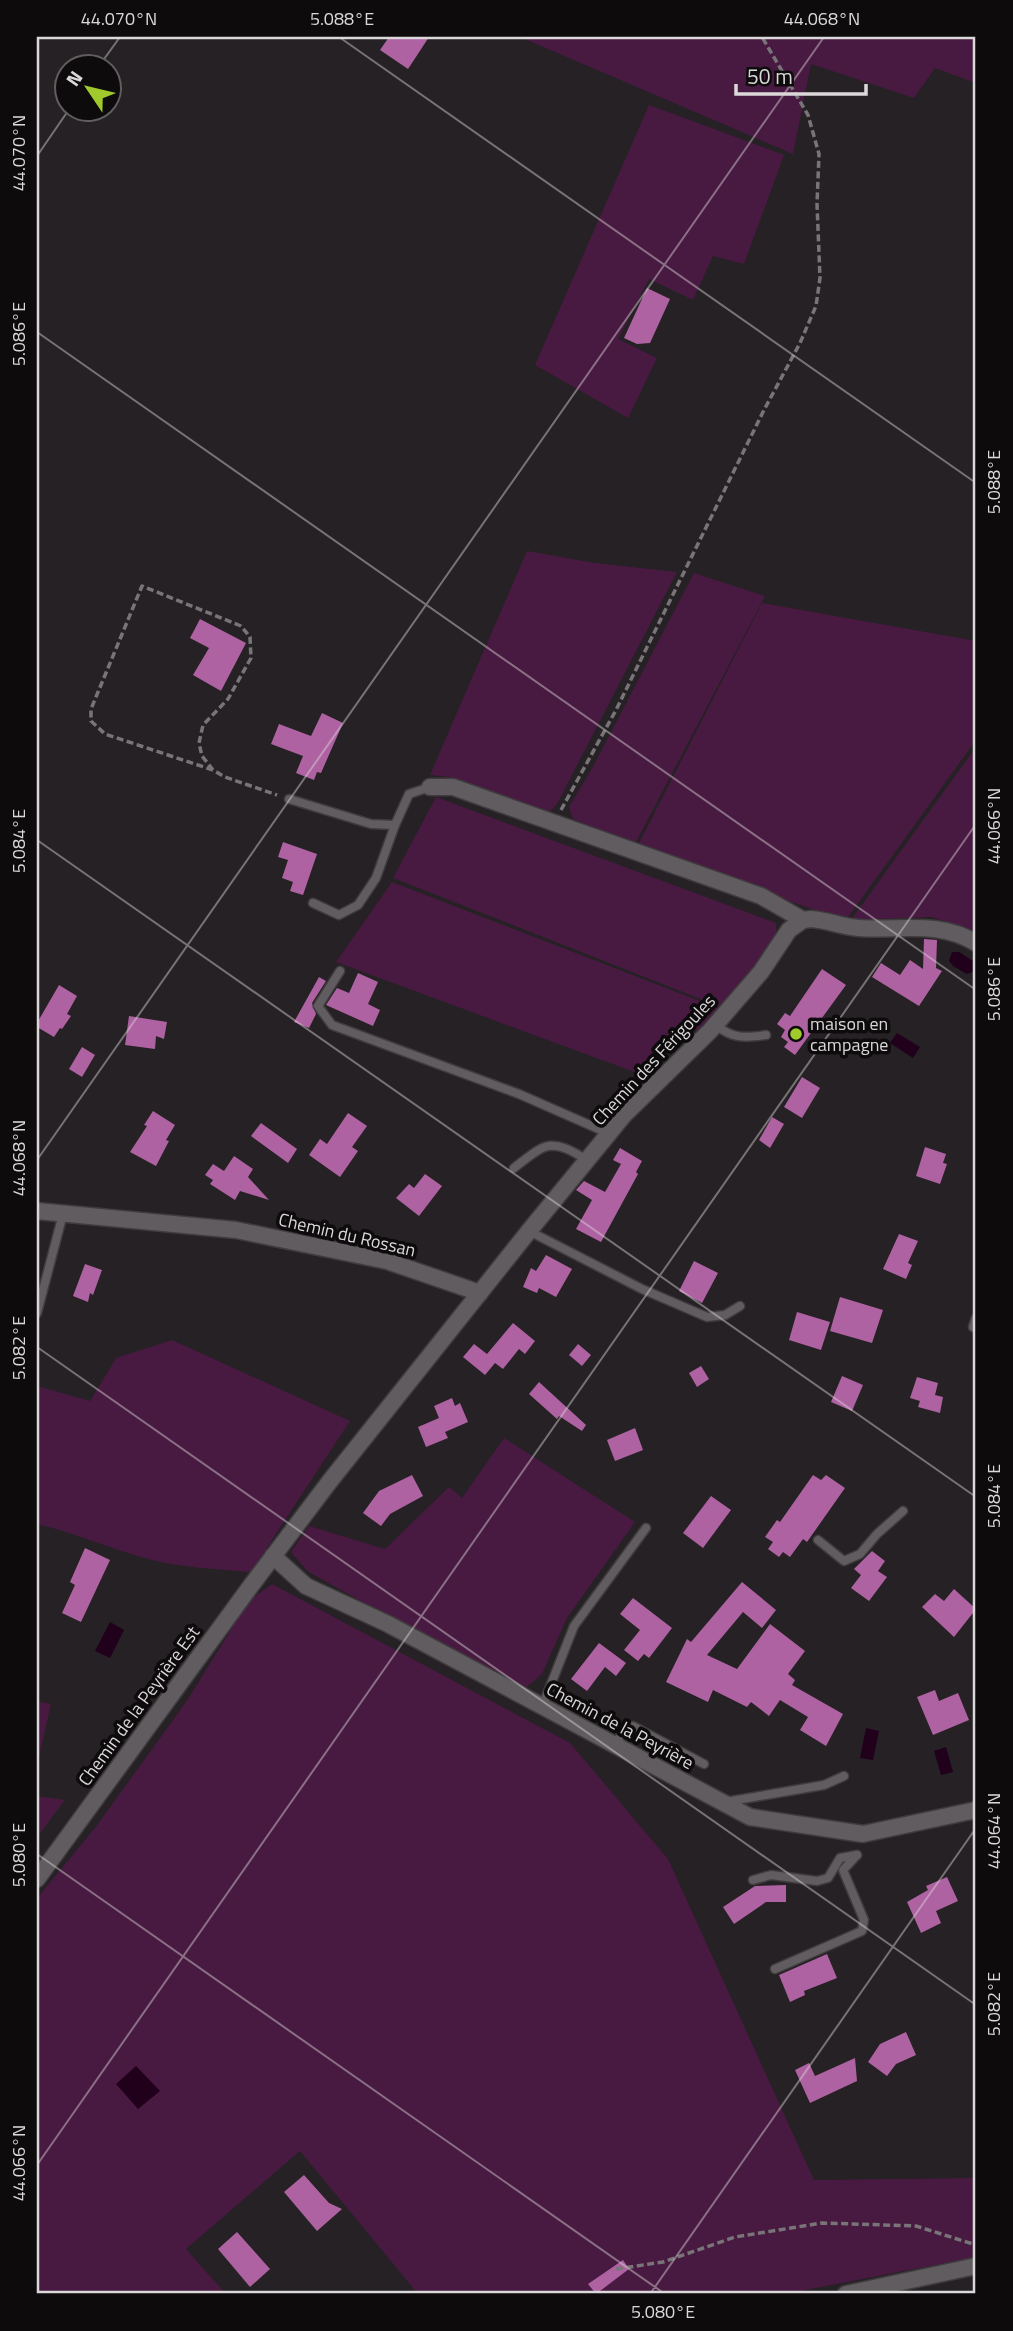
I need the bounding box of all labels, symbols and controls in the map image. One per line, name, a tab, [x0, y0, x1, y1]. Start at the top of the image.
text: 44.070°N	[81, 5, 157, 32]
text: 5.088°E	[310, 5, 374, 32]
text: 44.068°N	[784, 5, 860, 32]
north arrow	[52, 52, 122, 122]
scale bar	[736, 52, 866, 96]
text: 50 m	[747, 60, 793, 92]
text: N	[58, 64, 89, 92]
text: 44.070°N	[5, 115, 32, 191]
text: 5.086°E	[5, 302, 32, 366]
text: 5.088°E	[980, 450, 1007, 514]
text: 44.066°N	[980, 788, 1007, 864]
text: 5.084°E	[5, 809, 32, 873]
text: 5.086°E	[980, 957, 1007, 1021]
street label: Chemin des Férigoules	[586, 988, 722, 1131]
place label: maison en campagne	[810, 1010, 888, 1058]
marker: maison en campagne	[788, 1026, 804, 1042]
text: 44.068°N	[5, 1120, 32, 1196]
street label: Chemin du Rossan	[276, 1206, 418, 1263]
text: 5.082°E	[5, 1316, 32, 1380]
text: 5.084°E	[980, 1464, 1007, 1528]
street label: Chemin de la Peyrière Est	[71, 1620, 206, 1791]
street label: Chemin de la Peyrière	[542, 1675, 699, 1776]
text: 44.064°N	[980, 1793, 1007, 1869]
text: 5.080°E	[5, 1823, 32, 1887]
text: 5.082°E	[980, 1972, 1007, 2036]
text: 44.066°N	[5, 2125, 32, 2201]
text: 5.080°E	[631, 2298, 695, 2325]

